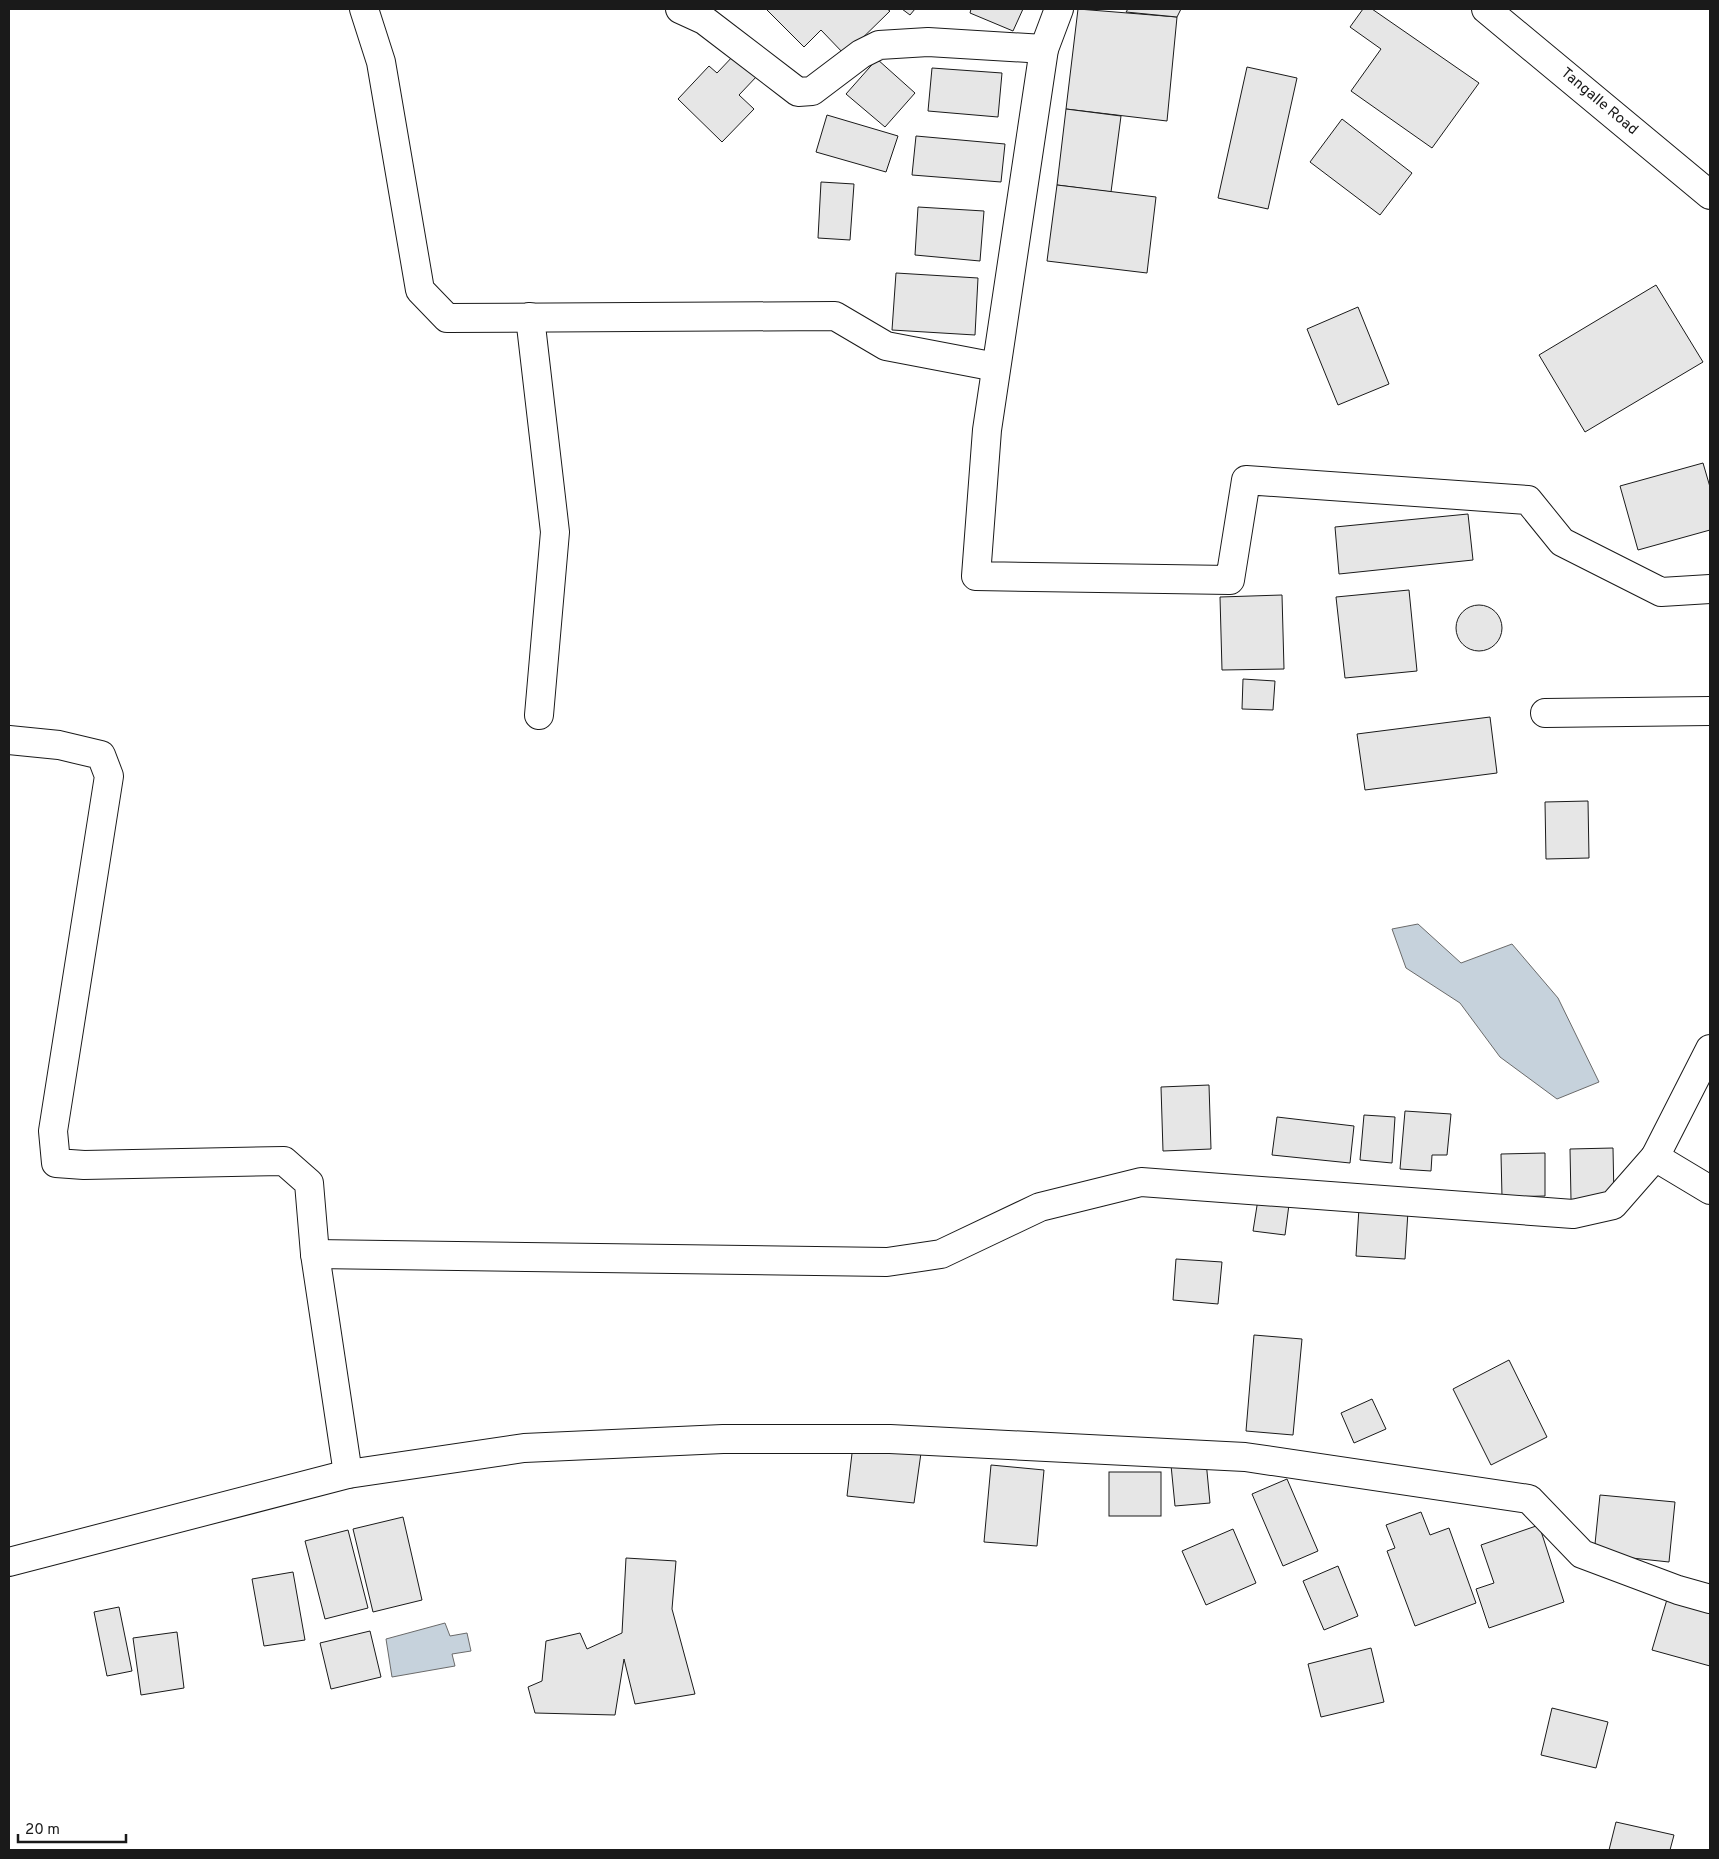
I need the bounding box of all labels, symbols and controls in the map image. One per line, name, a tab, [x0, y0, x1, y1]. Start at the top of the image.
street label: Tangalle Road	[1556, 64, 1642, 140]
scale bar	[18, 1812, 125, 1844]
text: 20 m	[25, 1821, 60, 1840]

